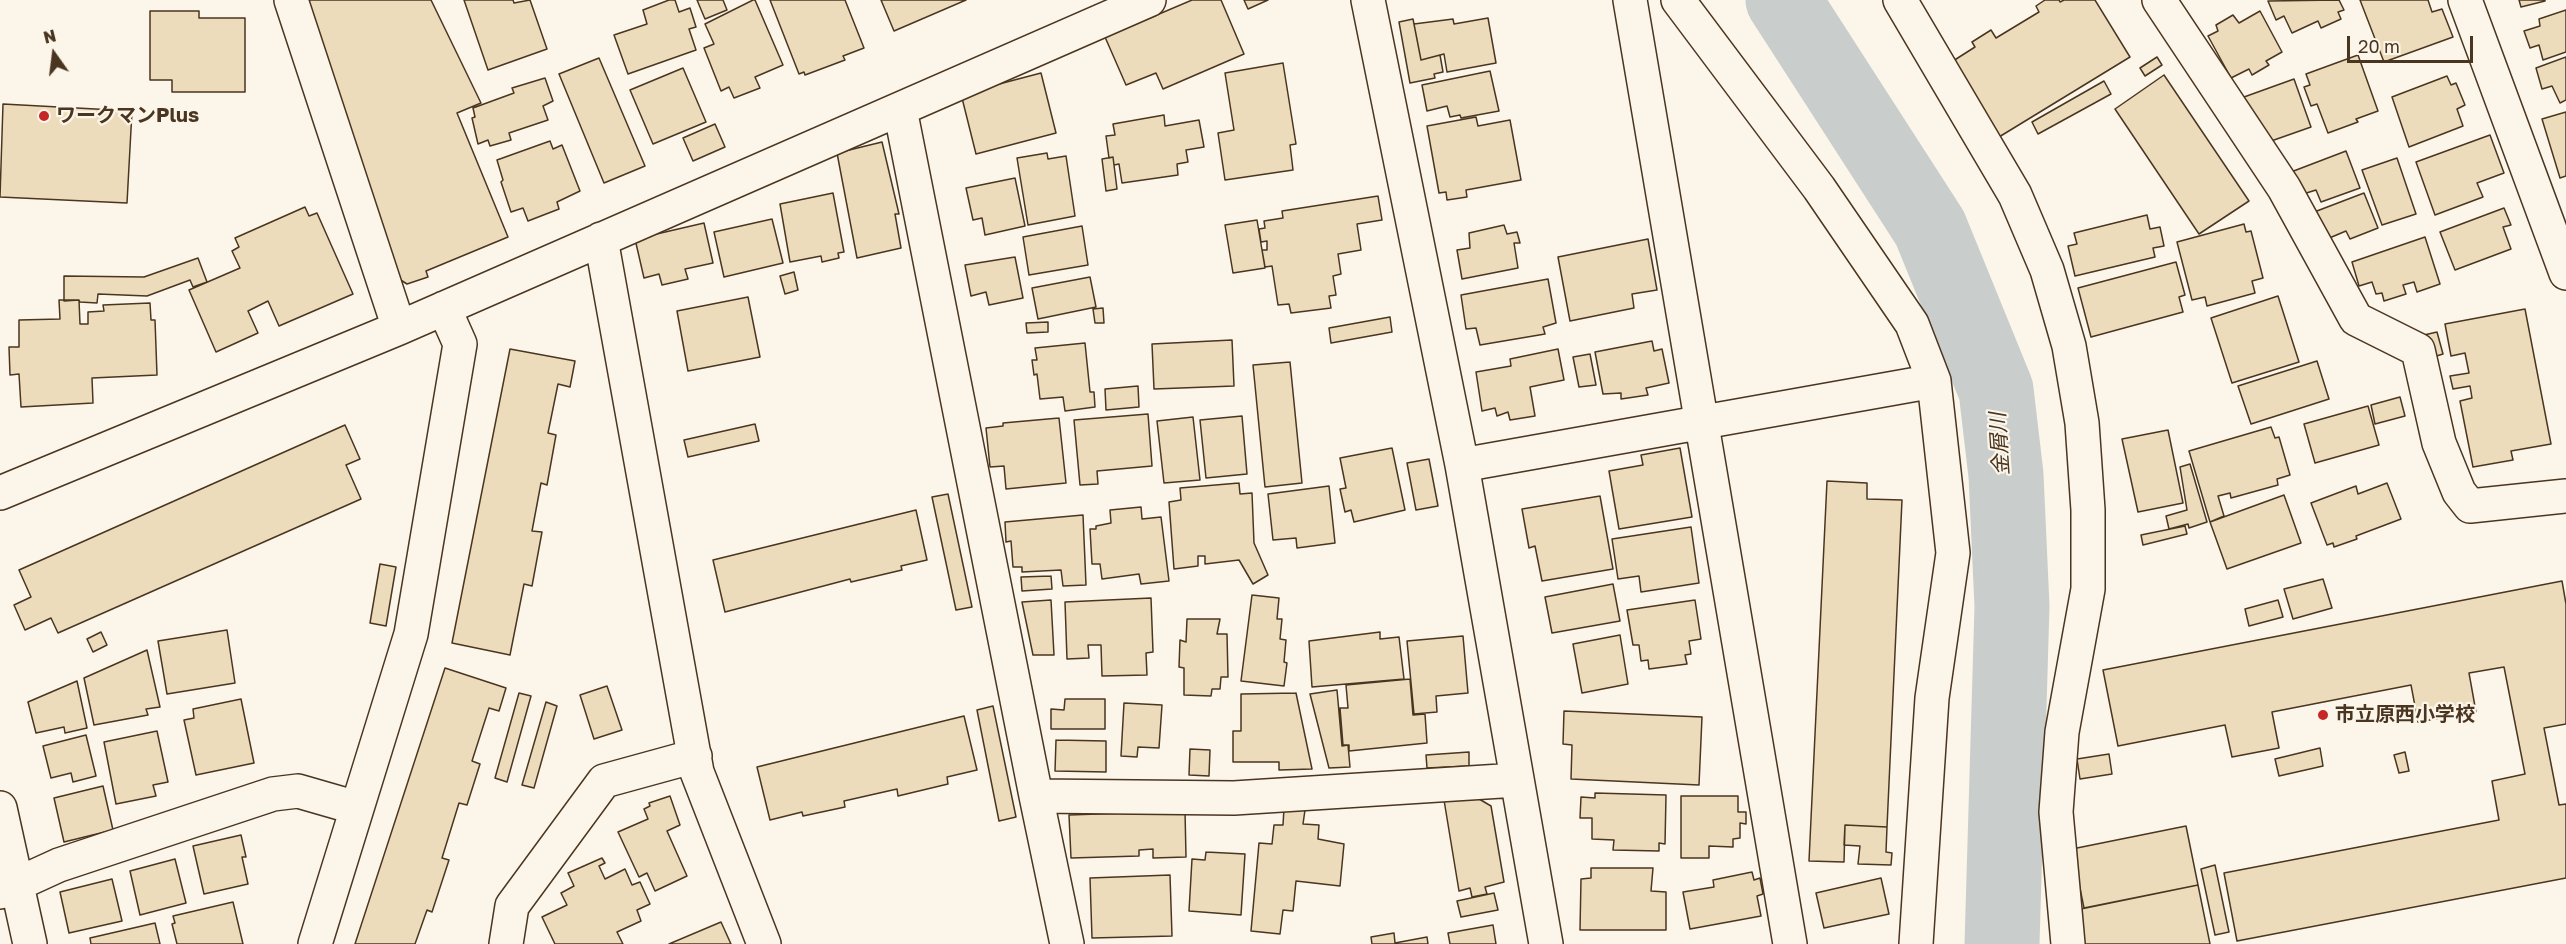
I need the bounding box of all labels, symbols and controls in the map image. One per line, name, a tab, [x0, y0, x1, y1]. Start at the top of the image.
north arrow	[24, 24, 84, 84]
scale bar	[2350, 24, 2476, 62]
text: N	[41, 25, 58, 48]
text: 20 m	[2358, 35, 2400, 57]
place label: ワークマンPlus	[56, 104, 199, 128]
marker: ワークマンPlus	[37, 109, 51, 123]
water label: 金屑川	[1985, 412, 2015, 476]
place label: 市立原西小学校	[2335, 703, 2475, 727]
marker: 市立原西小学校	[2316, 708, 2330, 722]

